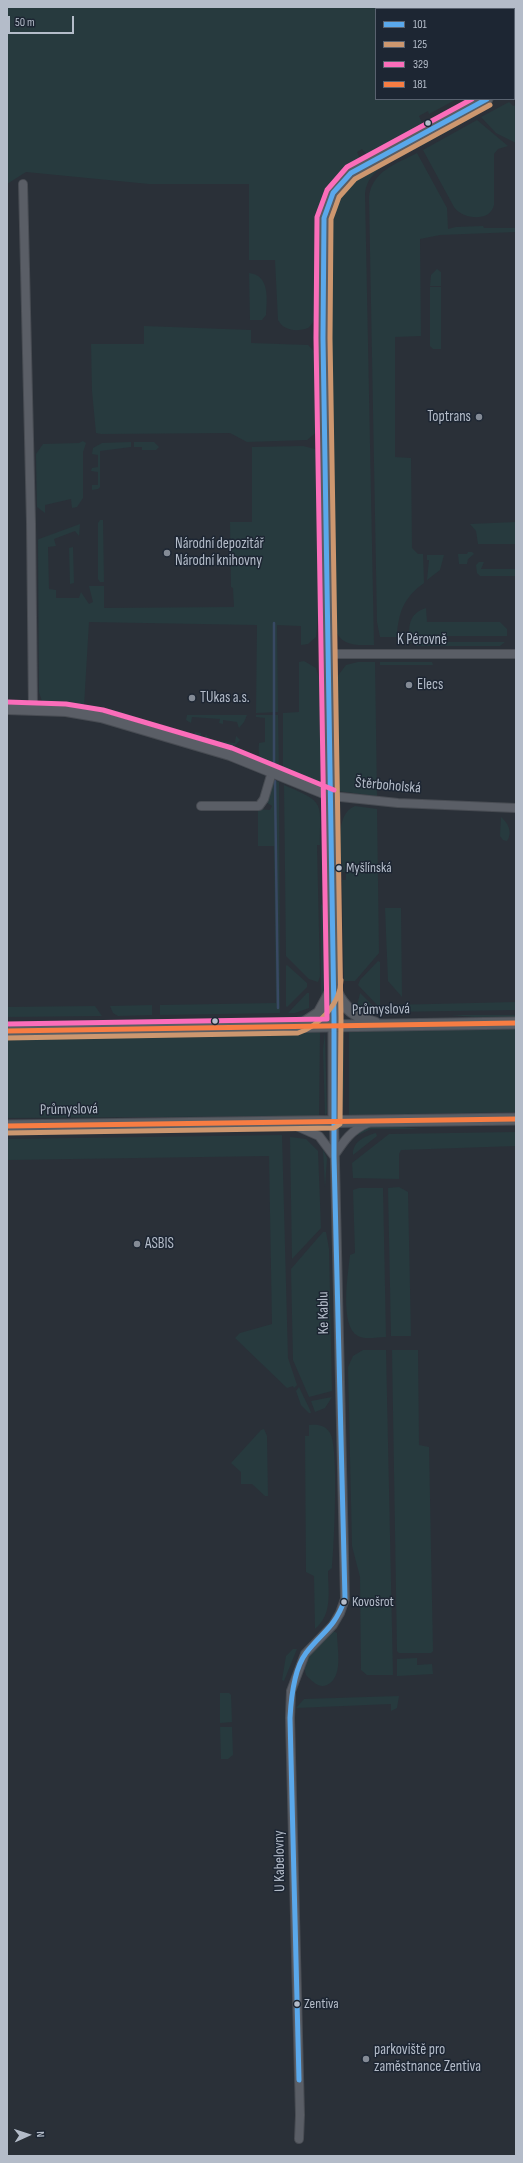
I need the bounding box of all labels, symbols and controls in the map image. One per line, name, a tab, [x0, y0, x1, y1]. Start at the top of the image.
scale bar	[10, 8, 76, 34]
legend	[375, 8, 515, 100]
text: 50 m	[15, 15, 35, 30]
text: 101	[413, 17, 427, 32]
text: 125	[413, 37, 427, 52]
text: 329	[413, 57, 428, 72]
text: 181	[413, 77, 427, 92]
unlabelled marker	[423, 118, 433, 128]
place label: Toptrans	[427, 408, 471, 426]
marker: Toptrans	[474, 412, 484, 422]
place label: Národní depozitář Národní knihovny	[175, 535, 264, 570]
marker: Národní depozitář Národní knihovny	[162, 548, 172, 558]
street label: K Pérovně	[397, 631, 447, 649]
place label: Elecs	[417, 676, 443, 694]
marker: Elecs	[404, 680, 414, 690]
place label: TUkas a.s.	[200, 689, 250, 707]
marker: TUkas a.s.	[187, 693, 197, 703]
street label: Štěrboholská	[354, 774, 422, 798]
place label: Myšlínská	[346, 860, 392, 876]
marker: Myšlínská	[334, 863, 344, 873]
street label: Průmyslová	[352, 1000, 410, 1020]
unlabelled marker	[210, 1016, 220, 1026]
street label: Průmyslová	[40, 1100, 98, 1120]
place label: ASBIS	[145, 1235, 174, 1253]
marker: ASBIS	[132, 1239, 142, 1249]
street label: Ke Kablu	[315, 1291, 333, 1335]
place label: Kovošrot	[352, 1594, 394, 1610]
marker: Kovošrot	[339, 1597, 349, 1607]
street label: U Kabelovny	[270, 1830, 290, 1892]
place label: Zentiva	[304, 1996, 339, 2012]
marker: Zentiva	[292, 1999, 302, 2009]
place label: parkoviště pro zaměstnance Zentiva	[374, 2041, 481, 2076]
marker: parkoviště pro zaměstnance Zentiva	[361, 2054, 371, 2064]
north arrow	[8, 2115, 48, 2155]
text: N	[34, 2131, 47, 2138]

